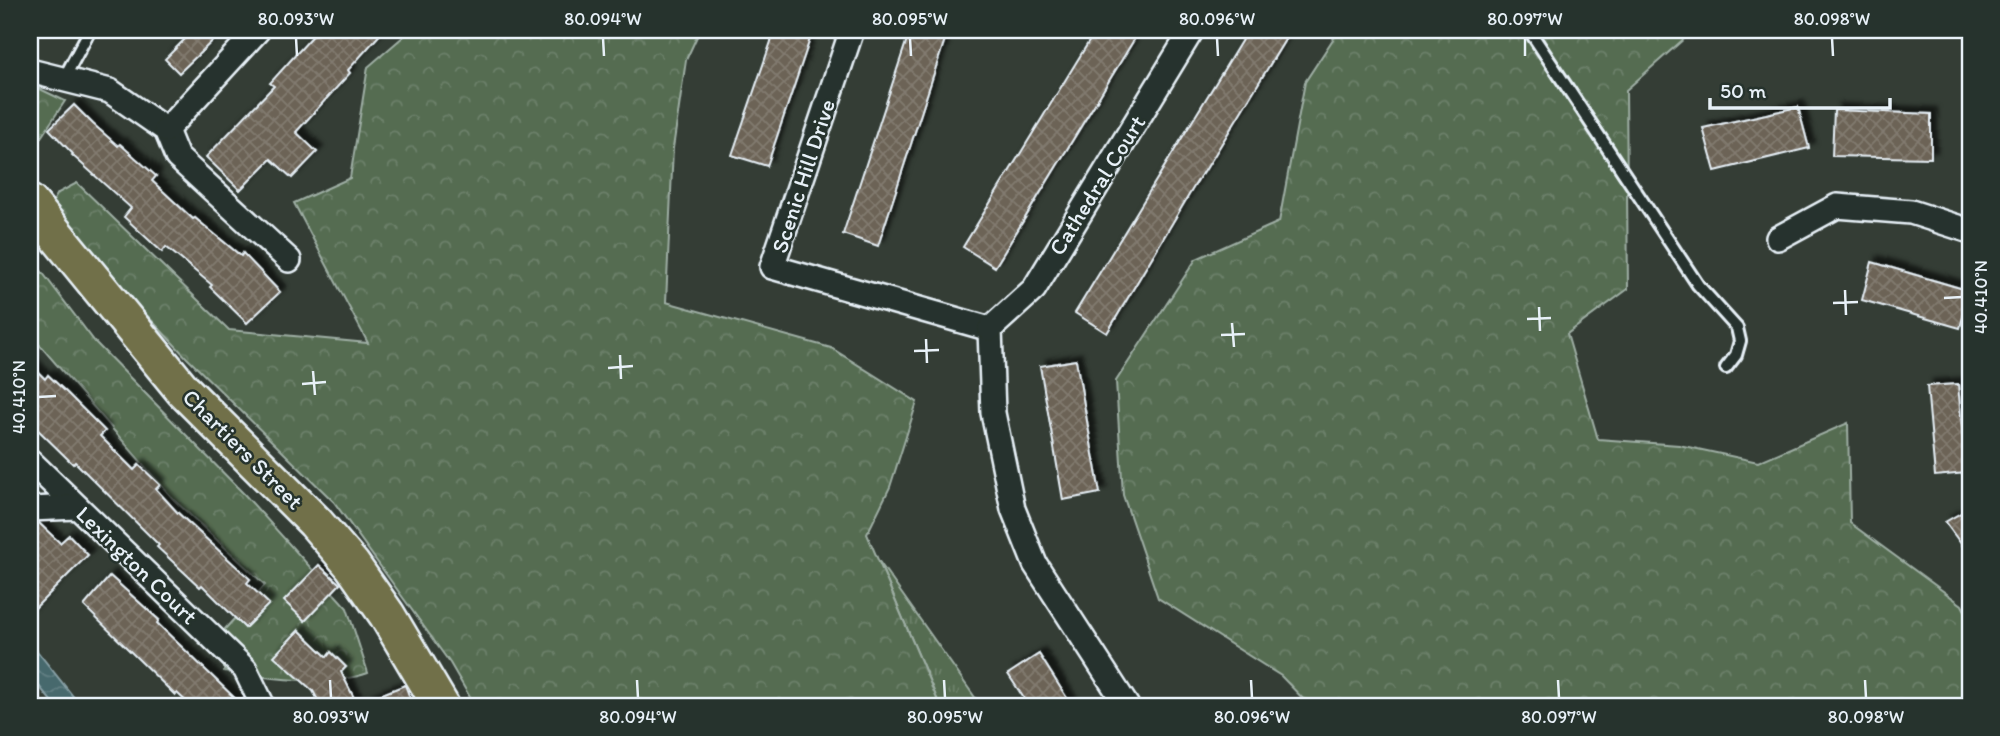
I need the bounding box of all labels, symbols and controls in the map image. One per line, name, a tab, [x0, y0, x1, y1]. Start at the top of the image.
text: 80.093°W	[258, 8, 334, 30]
text: 80.094°W	[564, 8, 642, 30]
text: 80.095°W	[872, 8, 948, 30]
text: 80.096°W	[1179, 8, 1255, 30]
text: 80.097°W	[1487, 8, 1563, 30]
text: 80.098°W	[1794, 8, 1870, 30]
scale bar	[1710, 66, 1890, 110]
text: 50 m	[1720, 78, 1767, 103]
street label: Scenic Hill Drive	[765, 96, 841, 256]
street label: Cathedral Court	[1043, 110, 1151, 260]
text: 40.410°N	[1970, 260, 1992, 334]
text: 40.410°N	[8, 360, 30, 434]
street label: Chartiers Street	[177, 383, 309, 515]
street label: Lexington Court	[70, 500, 204, 630]
text: 80.093°W	[293, 706, 369, 728]
text: 80.094°W	[599, 706, 677, 728]
text: 80.095°W	[907, 706, 983, 728]
text: 80.096°W	[1214, 706, 1290, 728]
text: 80.097°W	[1521, 706, 1597, 728]
text: 80.098°W	[1828, 706, 1904, 728]

